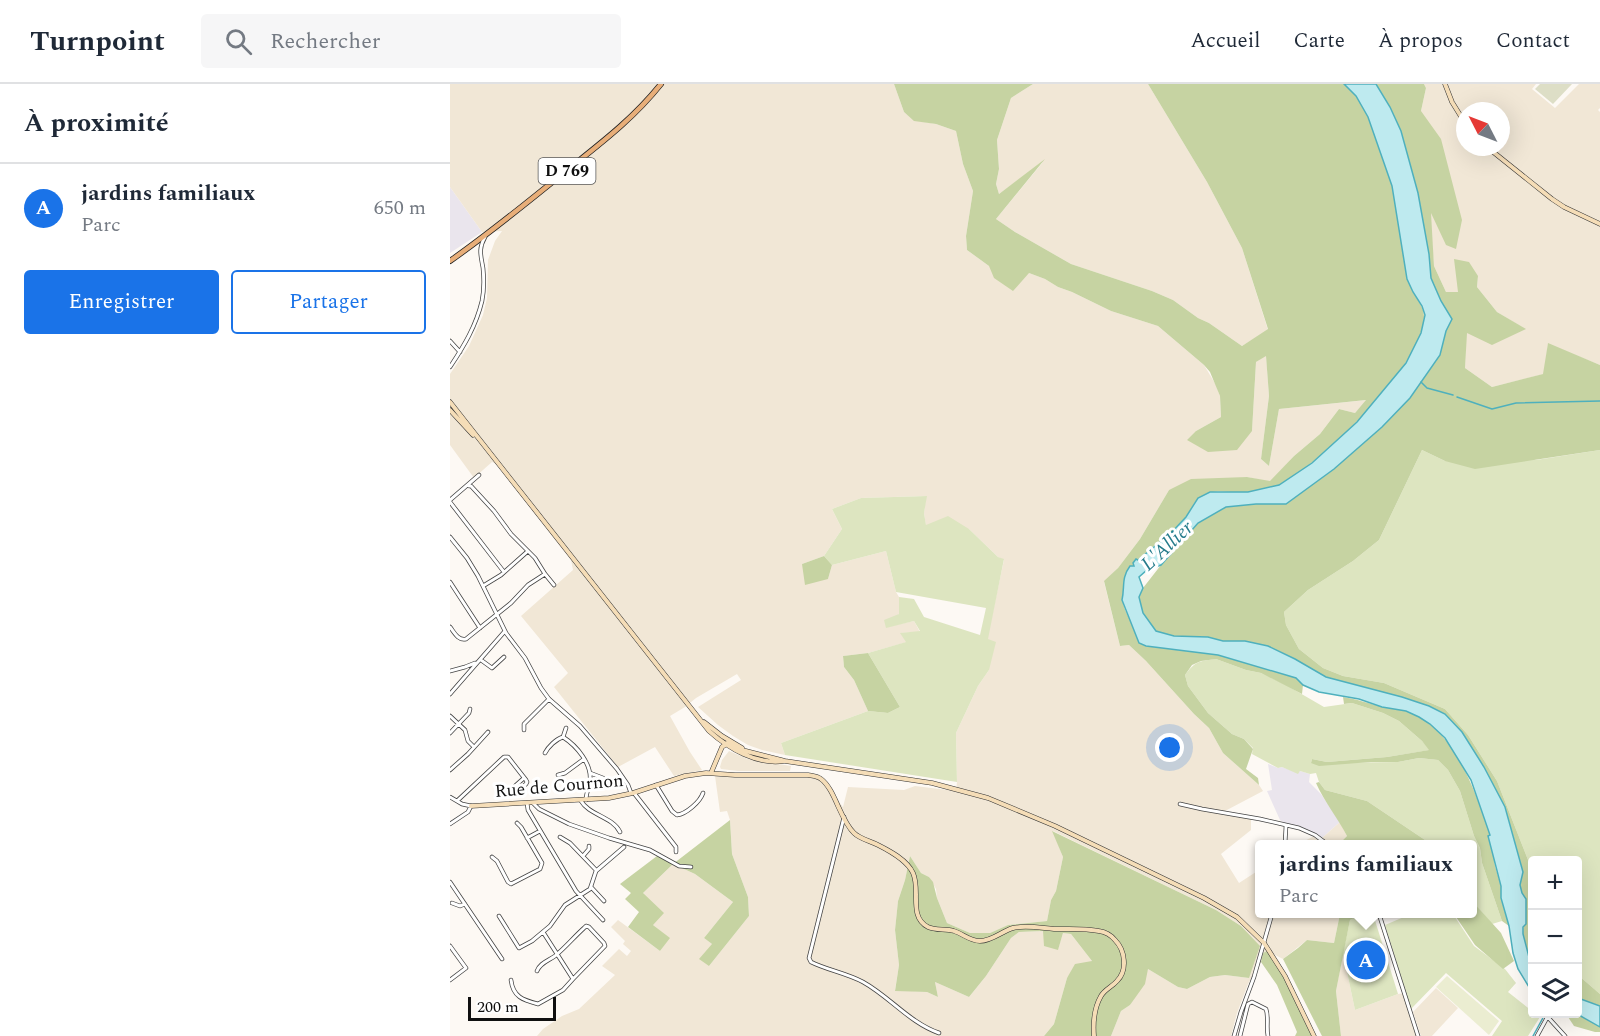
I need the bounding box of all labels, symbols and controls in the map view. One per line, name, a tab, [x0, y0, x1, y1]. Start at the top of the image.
search box	[201, 14, 621, 68]
text: Turnpoint	[30, 20, 165, 63]
icon: search	[222, 25, 255, 58]
text: Rechercher	[270, 25, 381, 58]
text: Accueil	[1190, 25, 1261, 57]
text: Carte	[1294, 25, 1345, 57]
text: À propos	[1378, 25, 1463, 57]
text: Contact	[1496, 25, 1570, 57]
north arrow	[1456, 102, 1510, 156]
text: À proximité	[24, 103, 169, 143]
road number: D 769	[538, 158, 596, 184]
text: jardins familiaux	[81, 177, 255, 210]
text: A	[36, 193, 51, 223]
text: 650 m	[374, 193, 426, 223]
text: Parc	[81, 210, 121, 240]
button: Enregistrer	[24, 270, 219, 334]
button: Partager	[231, 270, 426, 334]
water label: L'Allier	[1134, 513, 1201, 578]
your location	[1155, 733, 1184, 762]
street label: Rue de Cournon	[493, 767, 625, 805]
popup	[1255, 840, 1477, 918]
text: jardins familiaux	[1279, 848, 1453, 881]
map controls	[1528, 856, 1582, 1018]
button: +	[1528, 856, 1582, 910]
text: Parc	[1279, 881, 1319, 911]
button: −	[1528, 910, 1582, 964]
pin: A	[1346, 938, 1386, 982]
button: layers	[1528, 964, 1582, 1018]
scale bar	[468, 994, 556, 1022]
text: 200 m	[477, 995, 519, 1019]

